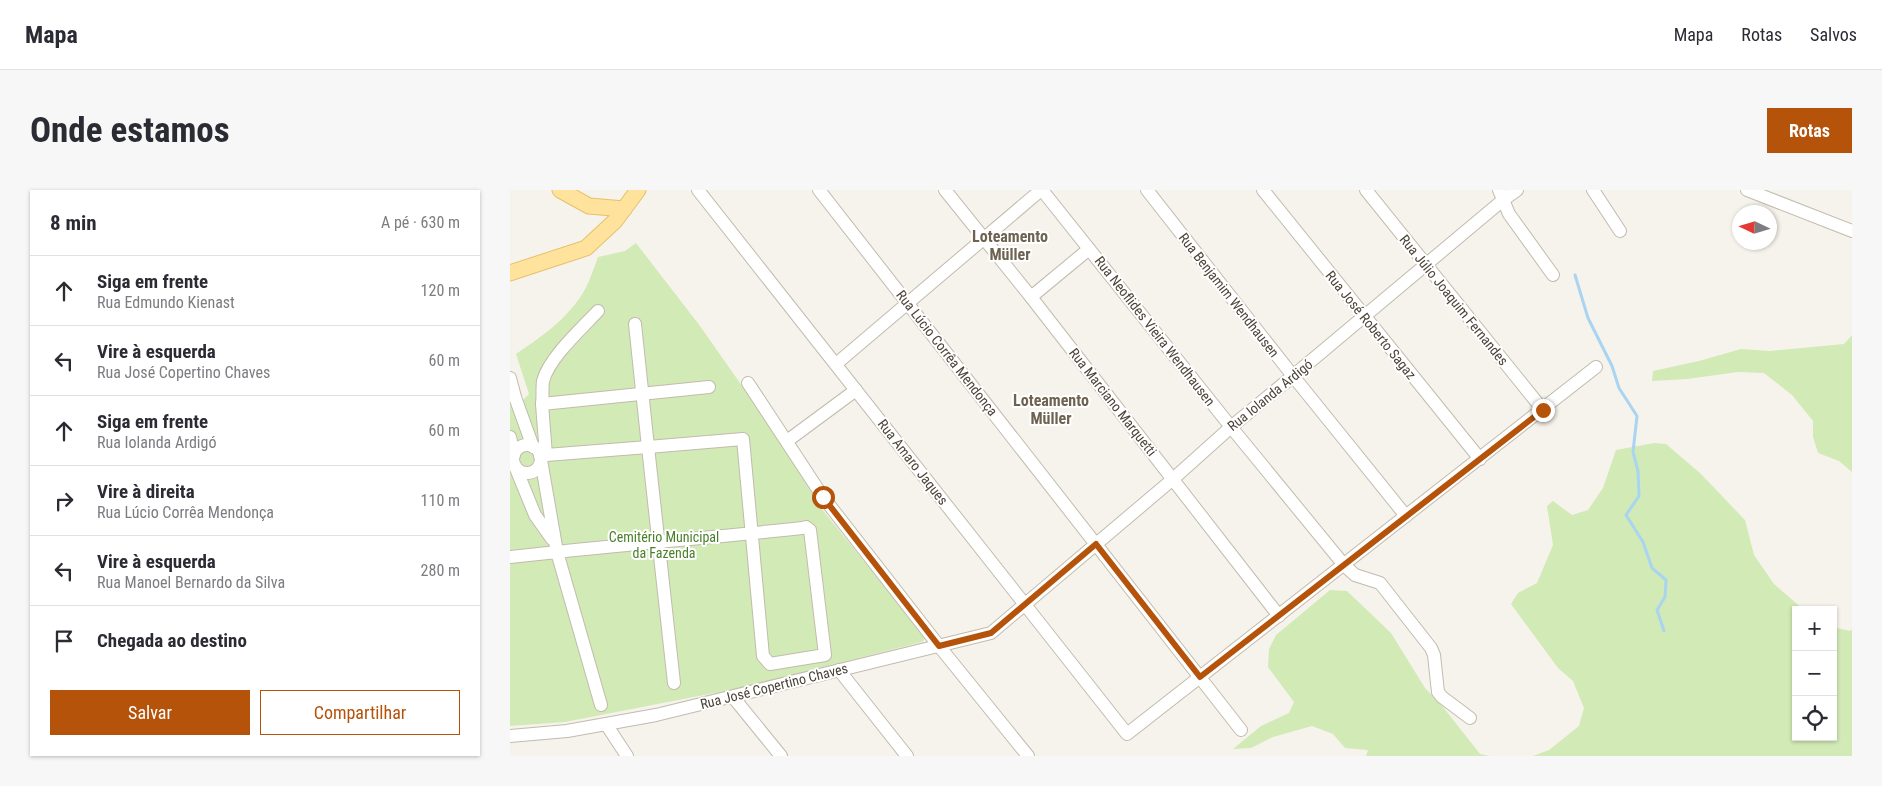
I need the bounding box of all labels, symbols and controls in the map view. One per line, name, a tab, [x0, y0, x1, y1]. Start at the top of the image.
text: Mapa	[25, 21, 78, 49]
text: Mapa	[1674, 24, 1713, 45]
text: Rotas	[1741, 24, 1782, 45]
text: Salvos	[1810, 24, 1857, 45]
button: Rotas	[1767, 108, 1852, 153]
text: Onde estamos	[30, 110, 230, 151]
north arrow	[1732, 205, 1777, 250]
text: 8 min	[50, 211, 97, 235]
text: A pé · 630 m	[381, 213, 460, 232]
district label: Loteamento Müller	[972, 227, 1048, 264]
street label: Rua Benjamim Wendhausen	[1176, 230, 1282, 360]
street label: Rua Júlio Joaquim Fernandes	[1396, 232, 1512, 368]
street label: Rua Neoflides Vieira Wendhausen	[1092, 253, 1218, 409]
street label: Rua José Roberto Sagaz	[1322, 268, 1420, 382]
text: Siga em frente	[97, 270, 208, 293]
icon: ahead	[50, 277, 78, 305]
text: 120 m	[421, 281, 460, 300]
street label: Rua Lúcio Corrêa Mendonça	[893, 287, 1001, 419]
text: Rua Edmundo Kienast	[97, 293, 235, 312]
text: Vire à esquerda	[97, 340, 216, 363]
street label: Rua Marciano Marquetti	[1066, 345, 1160, 459]
icon: left	[50, 347, 78, 375]
text: 60 m	[428, 351, 460, 370]
street label: Rua Iolanda Ardigó	[1224, 356, 1316, 434]
text: Rua José Copertino Chaves	[97, 363, 270, 382]
district label: Loteamento Müller	[1013, 391, 1089, 428]
route end	[1532, 399, 1555, 422]
text: Siga em frente	[97, 410, 208, 433]
street label: Rua Amaro Jaques	[875, 416, 951, 508]
icon: ahead	[50, 417, 78, 445]
text: 60 m	[428, 421, 460, 440]
text: Rua Iolanda Ardigó	[97, 433, 216, 452]
text: Vire à direita	[97, 480, 195, 503]
route start	[812, 486, 835, 509]
icon: right	[50, 487, 78, 515]
text: 110 m	[421, 491, 460, 510]
text: Rua Lúcio Corrêa Mendonça	[97, 503, 274, 522]
park label: Cemitério Municipal da Fazenda	[609, 529, 719, 561]
text: Vire à esquerda	[97, 550, 216, 573]
icon: left	[50, 557, 78, 585]
text: 280 m	[421, 561, 460, 580]
text: Rua Manoel Bernardo da Silva	[97, 573, 285, 592]
map controls	[1792, 606, 1837, 741]
button: +	[1792, 606, 1837, 651]
icon: arrive	[50, 627, 78, 655]
text: Chegada ao destino	[97, 629, 247, 652]
button: −	[1792, 651, 1837, 696]
street label: Rua José Copertino Chaves	[698, 660, 850, 712]
button: Salvar	[50, 690, 250, 735]
button: Compartilhar	[260, 690, 460, 735]
button: locate	[1792, 696, 1837, 741]

